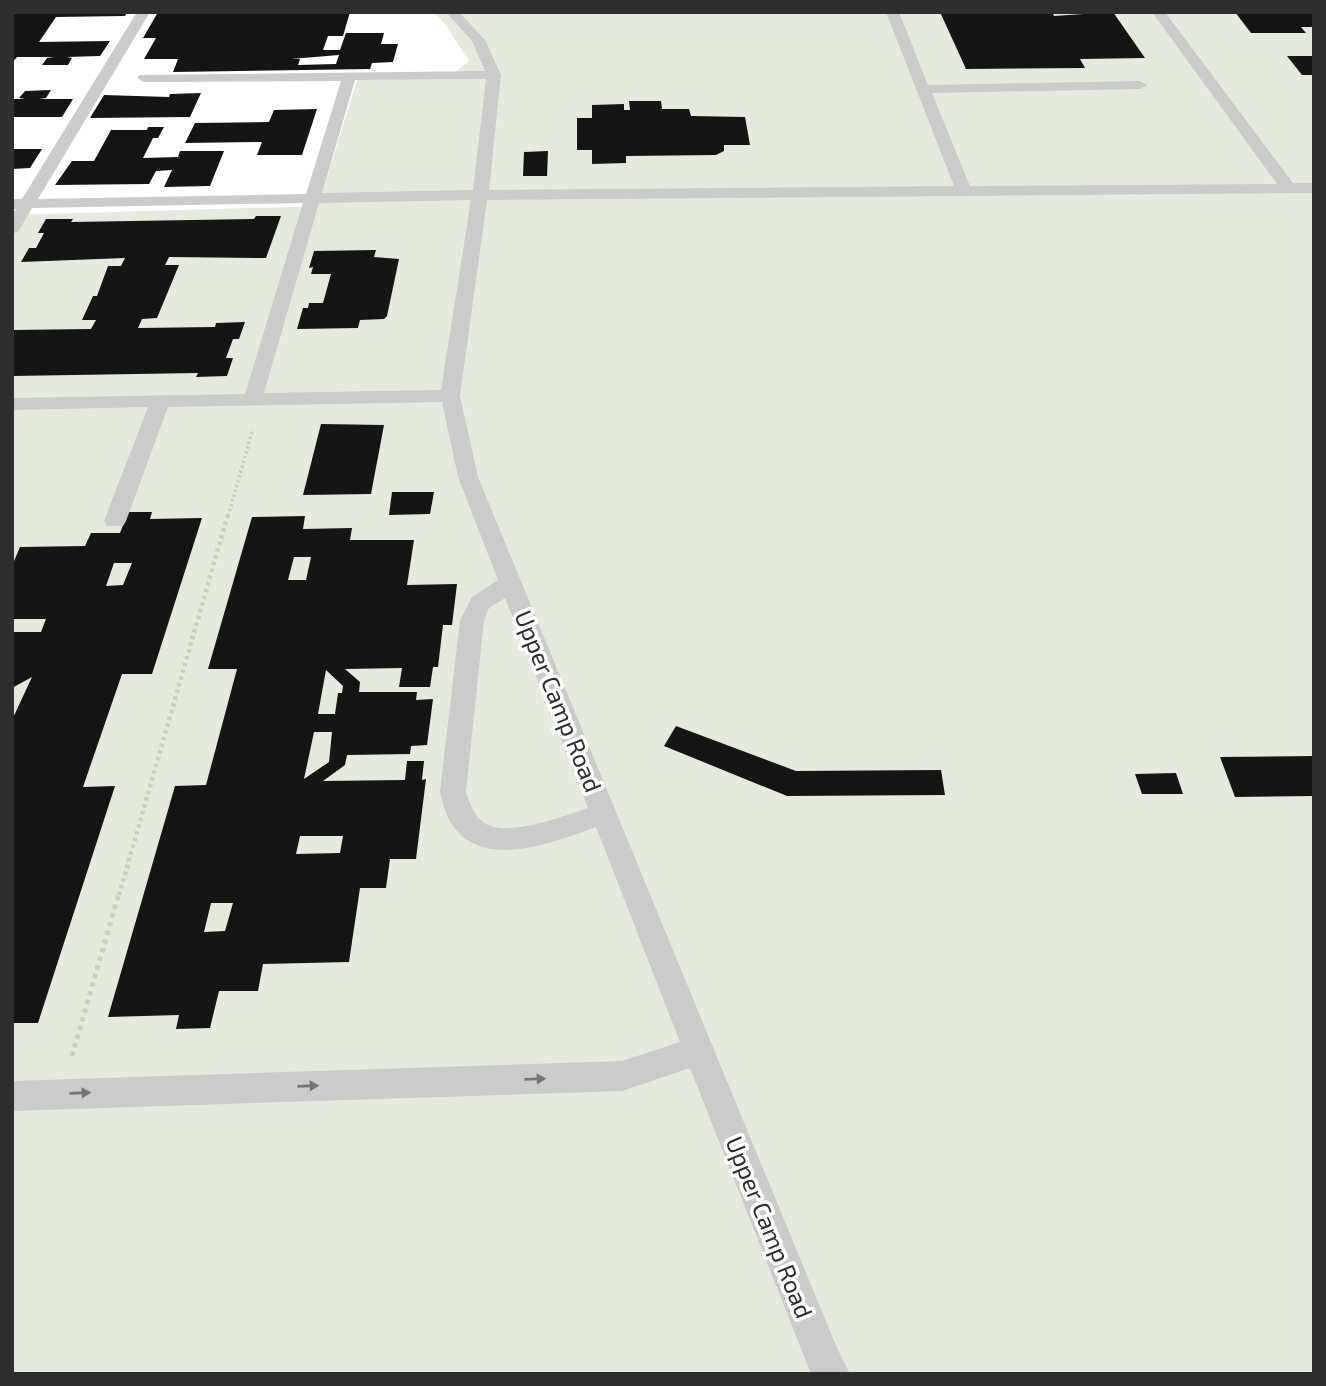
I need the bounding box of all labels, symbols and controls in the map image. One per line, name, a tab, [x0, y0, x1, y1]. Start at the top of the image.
street label: Upper Camp Road	[509, 606, 609, 796]
one-way arrow	[524, 1073, 546, 1085]
one-way arrow	[297, 1081, 319, 1092]
one-way arrow	[70, 1088, 92, 1099]
street label: Upper Camp Road	[720, 1132, 820, 1322]

